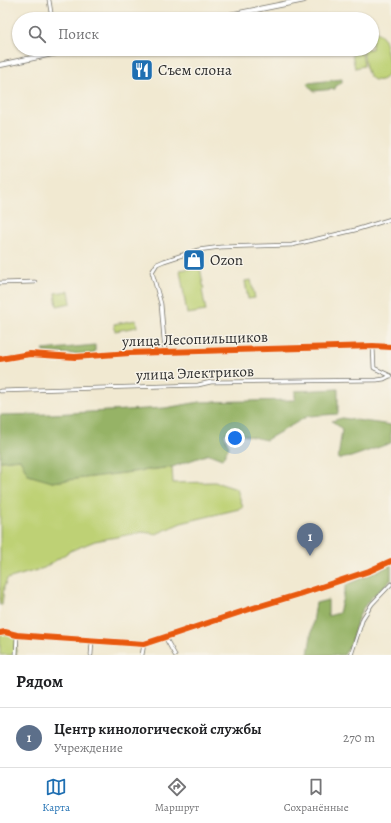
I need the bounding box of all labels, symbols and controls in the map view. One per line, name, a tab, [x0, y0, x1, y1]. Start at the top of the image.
search box	[12, 12, 379, 56]
icon: search	[26, 23, 48, 45]
text: Поиск	[58, 24, 99, 44]
restaurant icon: Съем слона	[129, 57, 155, 83]
place label: Съем слона	[158, 60, 232, 80]
shop icon: Ozon	[181, 247, 207, 273]
place label: Ozon	[210, 250, 243, 270]
street label: улица Лесопильщиков	[121, 326, 268, 352]
street label: улица Электриков	[135, 361, 254, 385]
your location	[225, 428, 245, 448]
pin: 1	[297, 523, 323, 556]
text: Рядом	[16, 670, 63, 693]
text: Центр кинологической службы	[54, 719, 262, 739]
text: 1	[27, 729, 31, 746]
text: 270 m	[343, 729, 375, 746]
text: Учреждение	[54, 739, 123, 756]
tab: Карта	[42, 776, 70, 815]
tab: Маршрут	[155, 776, 199, 815]
tab: Сохранённые	[284, 776, 349, 815]

